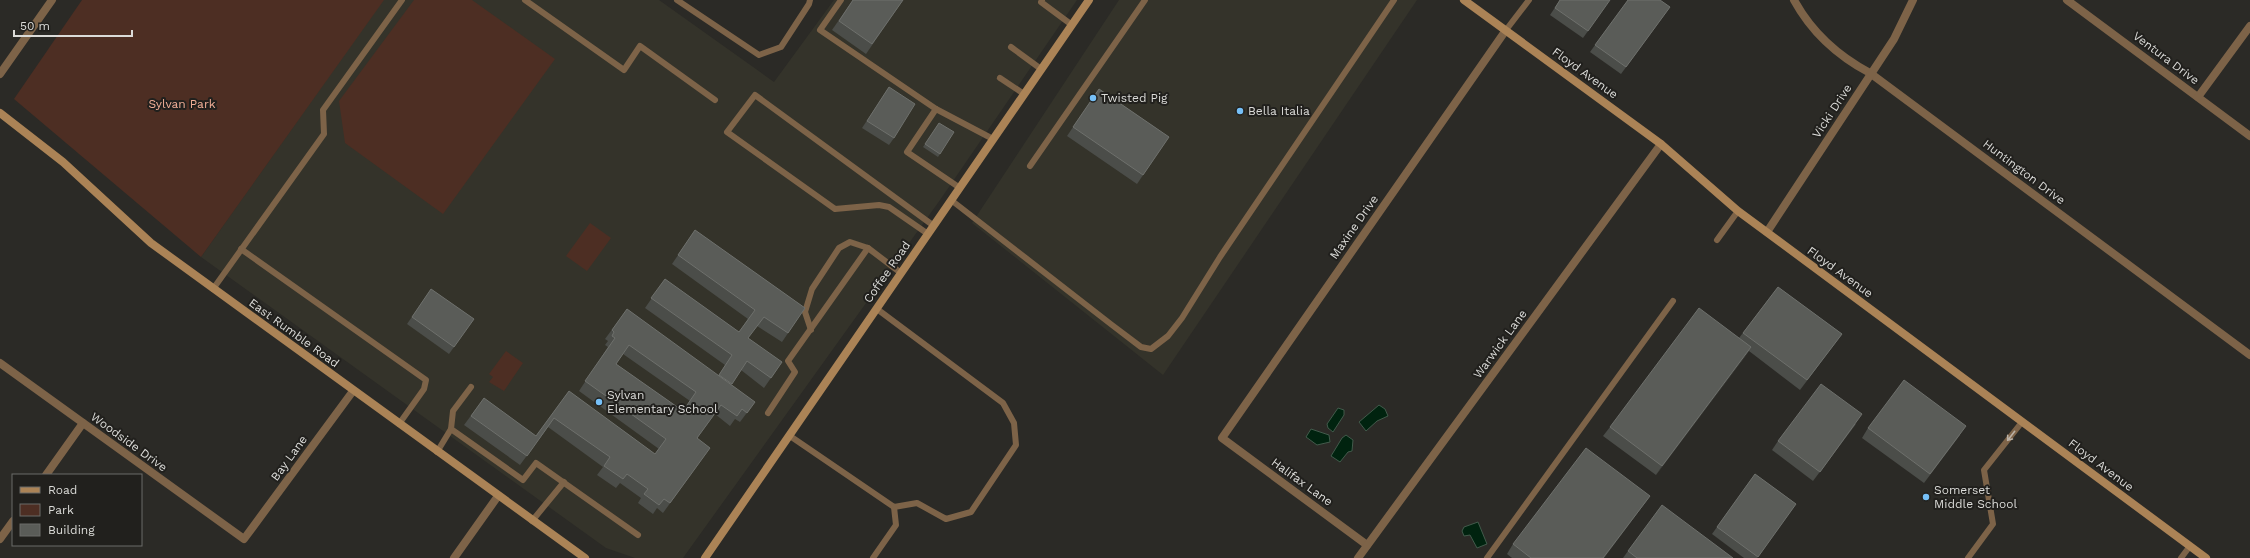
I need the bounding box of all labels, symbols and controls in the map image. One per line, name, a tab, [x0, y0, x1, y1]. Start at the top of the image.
scale bar	[14, 12, 132, 38]
text: 50 m	[20, 19, 50, 33]
street label: Ventura Drive	[2130, 29, 2202, 87]
street label: Floyd Avenue	[1549, 44, 1621, 102]
street label: Vicki Drive	[1809, 81, 1855, 141]
place label: Twisted Pig	[1101, 91, 1168, 105]
marker: Twisted Pig	[1088, 93, 1098, 103]
park label: Sylvan Park	[148, 97, 216, 111]
place label: Bella Italia	[1248, 104, 1310, 118]
marker: Bella Italia	[1235, 106, 1245, 116]
street label: Huntington Drive	[1980, 137, 2068, 207]
street label: Maxine Drive	[1327, 192, 1381, 262]
street label: Coffee Road	[861, 239, 913, 305]
street label: Floyd Avenue	[1804, 243, 1876, 301]
street label: East Rumble Road	[246, 296, 342, 370]
street label: Warwick Lane	[1470, 307, 1530, 381]
place label: Sylvan Elementary School	[607, 388, 718, 416]
marker: Sylvan Elementary School	[594, 397, 604, 407]
street label: Woodside Drive	[88, 410, 170, 474]
one-way arrow	[2007, 431, 2016, 442]
street label: Bay Lane	[268, 433, 310, 483]
street label: Floyd Avenue	[2066, 436, 2136, 494]
street label: Halifax Lane	[1269, 455, 1335, 509]
legend	[12, 474, 142, 546]
text: Road	[48, 483, 77, 497]
place label: Somerset Middle School	[1934, 483, 2017, 511]
marker: Somerset Middle School	[1921, 492, 1931, 502]
text: Park	[48, 503, 74, 517]
text: Building	[48, 523, 95, 537]

